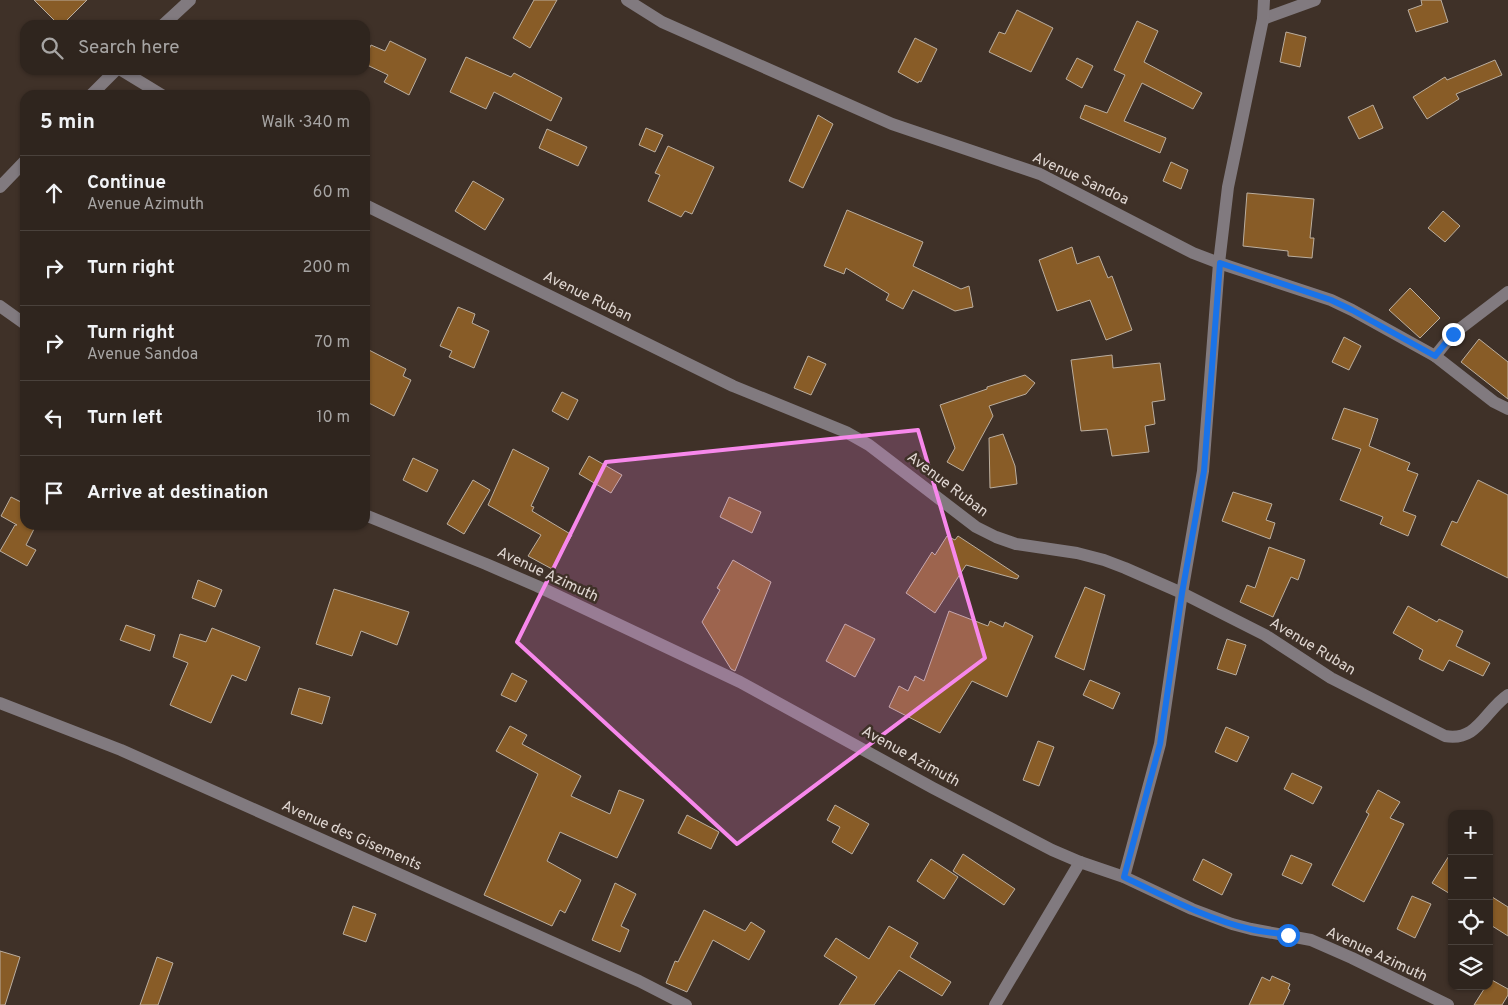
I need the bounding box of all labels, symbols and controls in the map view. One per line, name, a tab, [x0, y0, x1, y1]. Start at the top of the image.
search box	[20, 20, 370, 75]
icon: search	[38, 34, 66, 62]
text: Search here	[78, 36, 180, 60]
text: 5 min	[40, 109, 95, 136]
text: Walk · 340 m	[261, 113, 350, 133]
street label: Avenue Sandoa	[1029, 149, 1132, 210]
text: Continue	[87, 171, 166, 195]
icon: ahead	[40, 179, 68, 207]
text: 60 m	[313, 183, 350, 203]
text: Avenue Azimuth	[87, 195, 204, 215]
icon: right	[40, 254, 68, 282]
text: Turn right	[87, 256, 175, 280]
text: 200 m	[302, 258, 350, 278]
street label: Avenue Ruban	[540, 268, 635, 327]
text: Turn right	[87, 321, 175, 345]
route end	[1442, 323, 1465, 346]
icon: right	[40, 329, 68, 357]
text: 70 m	[315, 333, 350, 353]
text: Avenue Sandoa	[87, 345, 198, 365]
icon: left	[40, 404, 68, 432]
text: Turn left	[87, 406, 163, 430]
text: 10 m	[316, 408, 350, 428]
street label: Avenue Ruban	[903, 448, 992, 522]
icon: arrive	[40, 479, 68, 507]
text: Arrive at destination	[87, 481, 268, 505]
street label: Avenue Azimuth	[494, 544, 601, 607]
street label: Avenue Ruban	[1266, 614, 1359, 680]
street label: Avenue Azimuth	[858, 722, 963, 792]
street label: Avenue des Gisements	[278, 797, 425, 876]
map controls	[1448, 810, 1493, 990]
button: +	[1448, 810, 1493, 855]
button: −	[1448, 855, 1493, 900]
button: locate	[1448, 900, 1493, 945]
route start	[1277, 924, 1300, 947]
street label: Avenue Azimuth	[1323, 924, 1430, 987]
button: layers	[1448, 945, 1493, 990]

